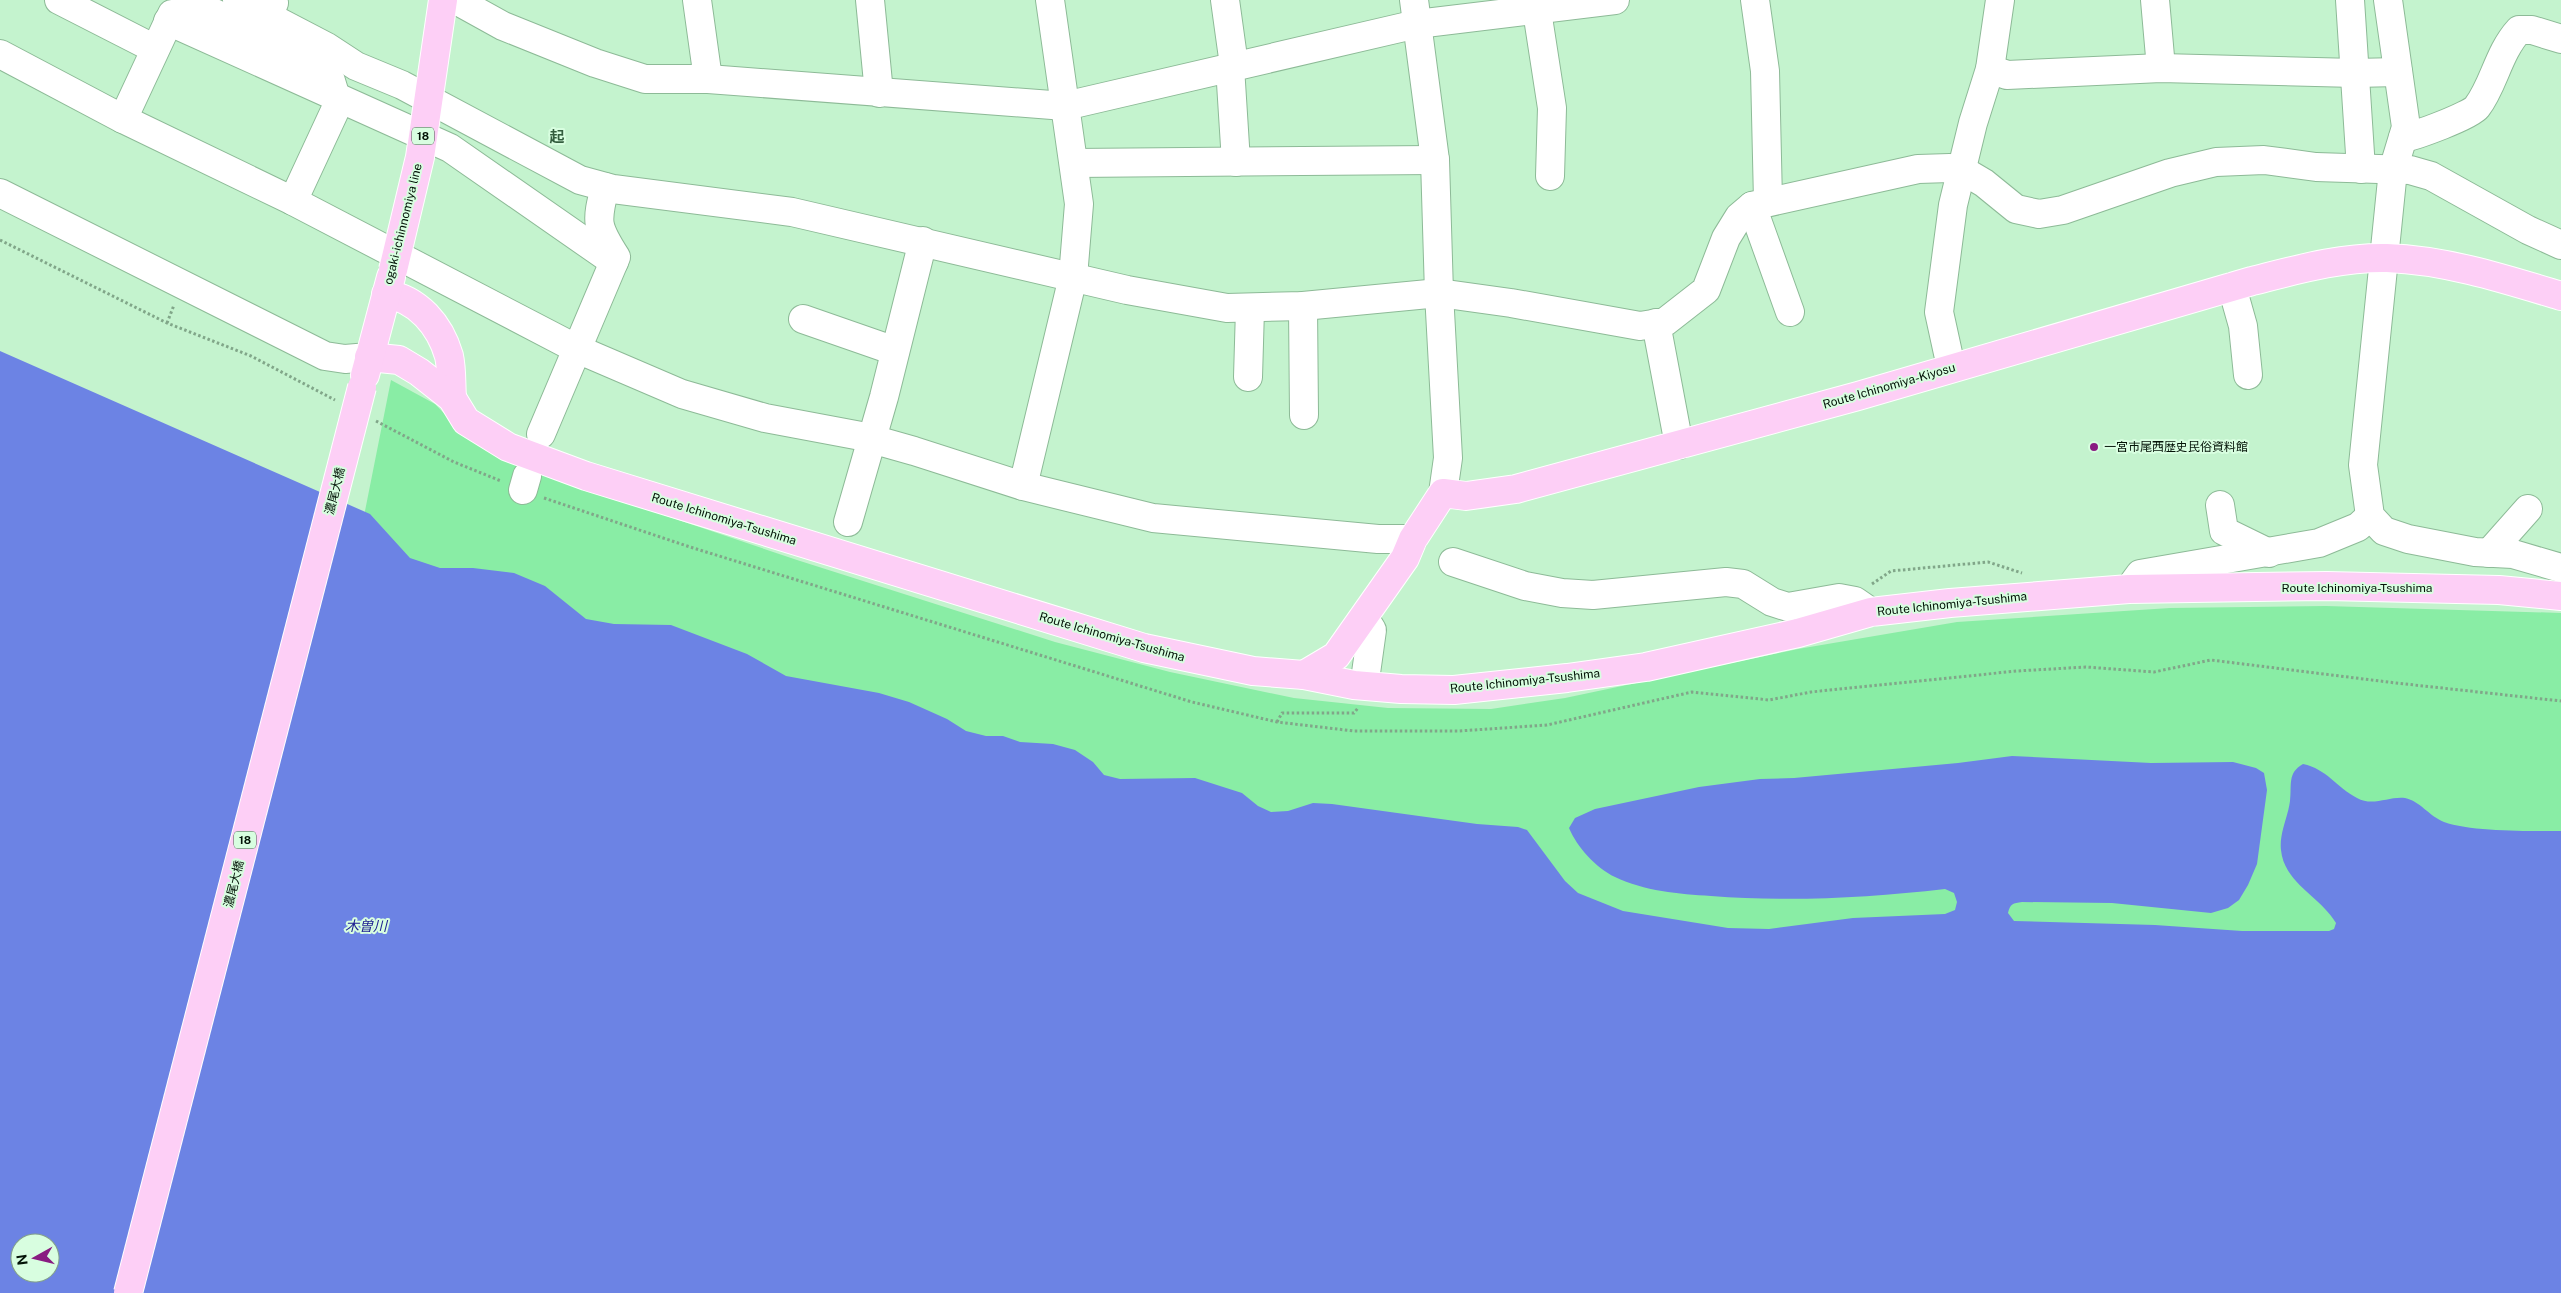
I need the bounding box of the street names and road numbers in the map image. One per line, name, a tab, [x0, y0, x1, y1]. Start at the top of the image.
road number: 18	[412, 128, 434, 144]
street label: ogaki-ichinnomiya line	[381, 162, 425, 286]
street label: Route Ichinomiya-Kiyosu	[1821, 360, 1957, 412]
street label: 濃尾大橋	[322, 466, 348, 516]
street label: Route Ichinomiya-Tsushima	[650, 490, 798, 548]
street label: Route Ichinomiya-Tsushima	[2282, 581, 2432, 595]
street label: Route Ichinomiya-Tsushima	[1876, 589, 2028, 619]
street label: Route Ichinomiya-Tsushima	[1038, 609, 1186, 665]
street label: Route Ichinomiya-Tsushima	[1449, 666, 1601, 696]
road number: 18	[234, 832, 256, 848]
street label: 濃尾大橋	[221, 859, 247, 909]

